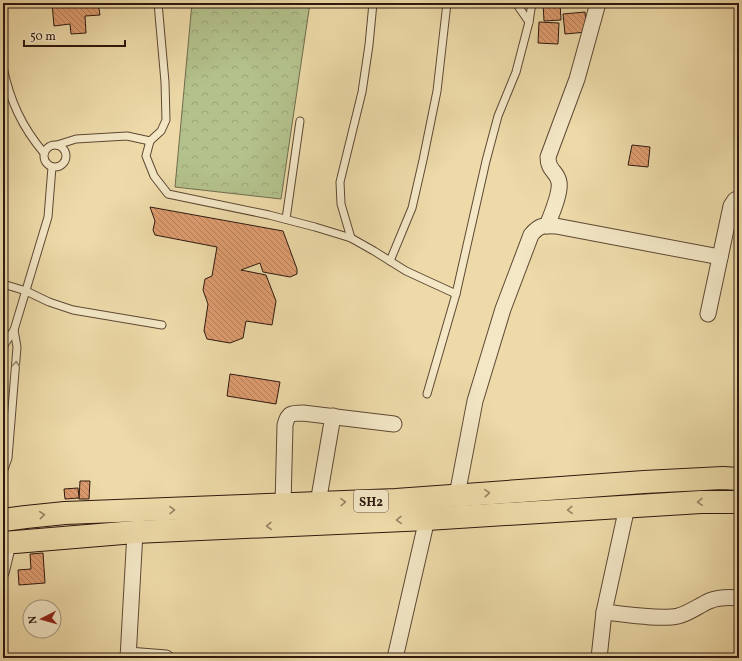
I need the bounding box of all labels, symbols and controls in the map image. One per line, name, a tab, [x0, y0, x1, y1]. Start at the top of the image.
scale bar	[24, 22, 125, 48]
text: 50 m	[30, 29, 56, 45]
one-way arrow	[11, 361, 20, 367]
one-way arrow	[484, 489, 490, 498]
road number: SH2	[354, 490, 388, 512]
one-way arrow	[340, 498, 346, 506]
one-way arrow	[697, 498, 703, 506]
one-way arrow	[169, 506, 175, 514]
one-way arrow	[567, 506, 573, 515]
one-way arrow	[39, 511, 45, 520]
one-way arrow	[396, 516, 402, 525]
one-way arrow	[266, 522, 272, 530]
north arrow	[22, 599, 62, 639]
text: N	[26, 615, 41, 625]

